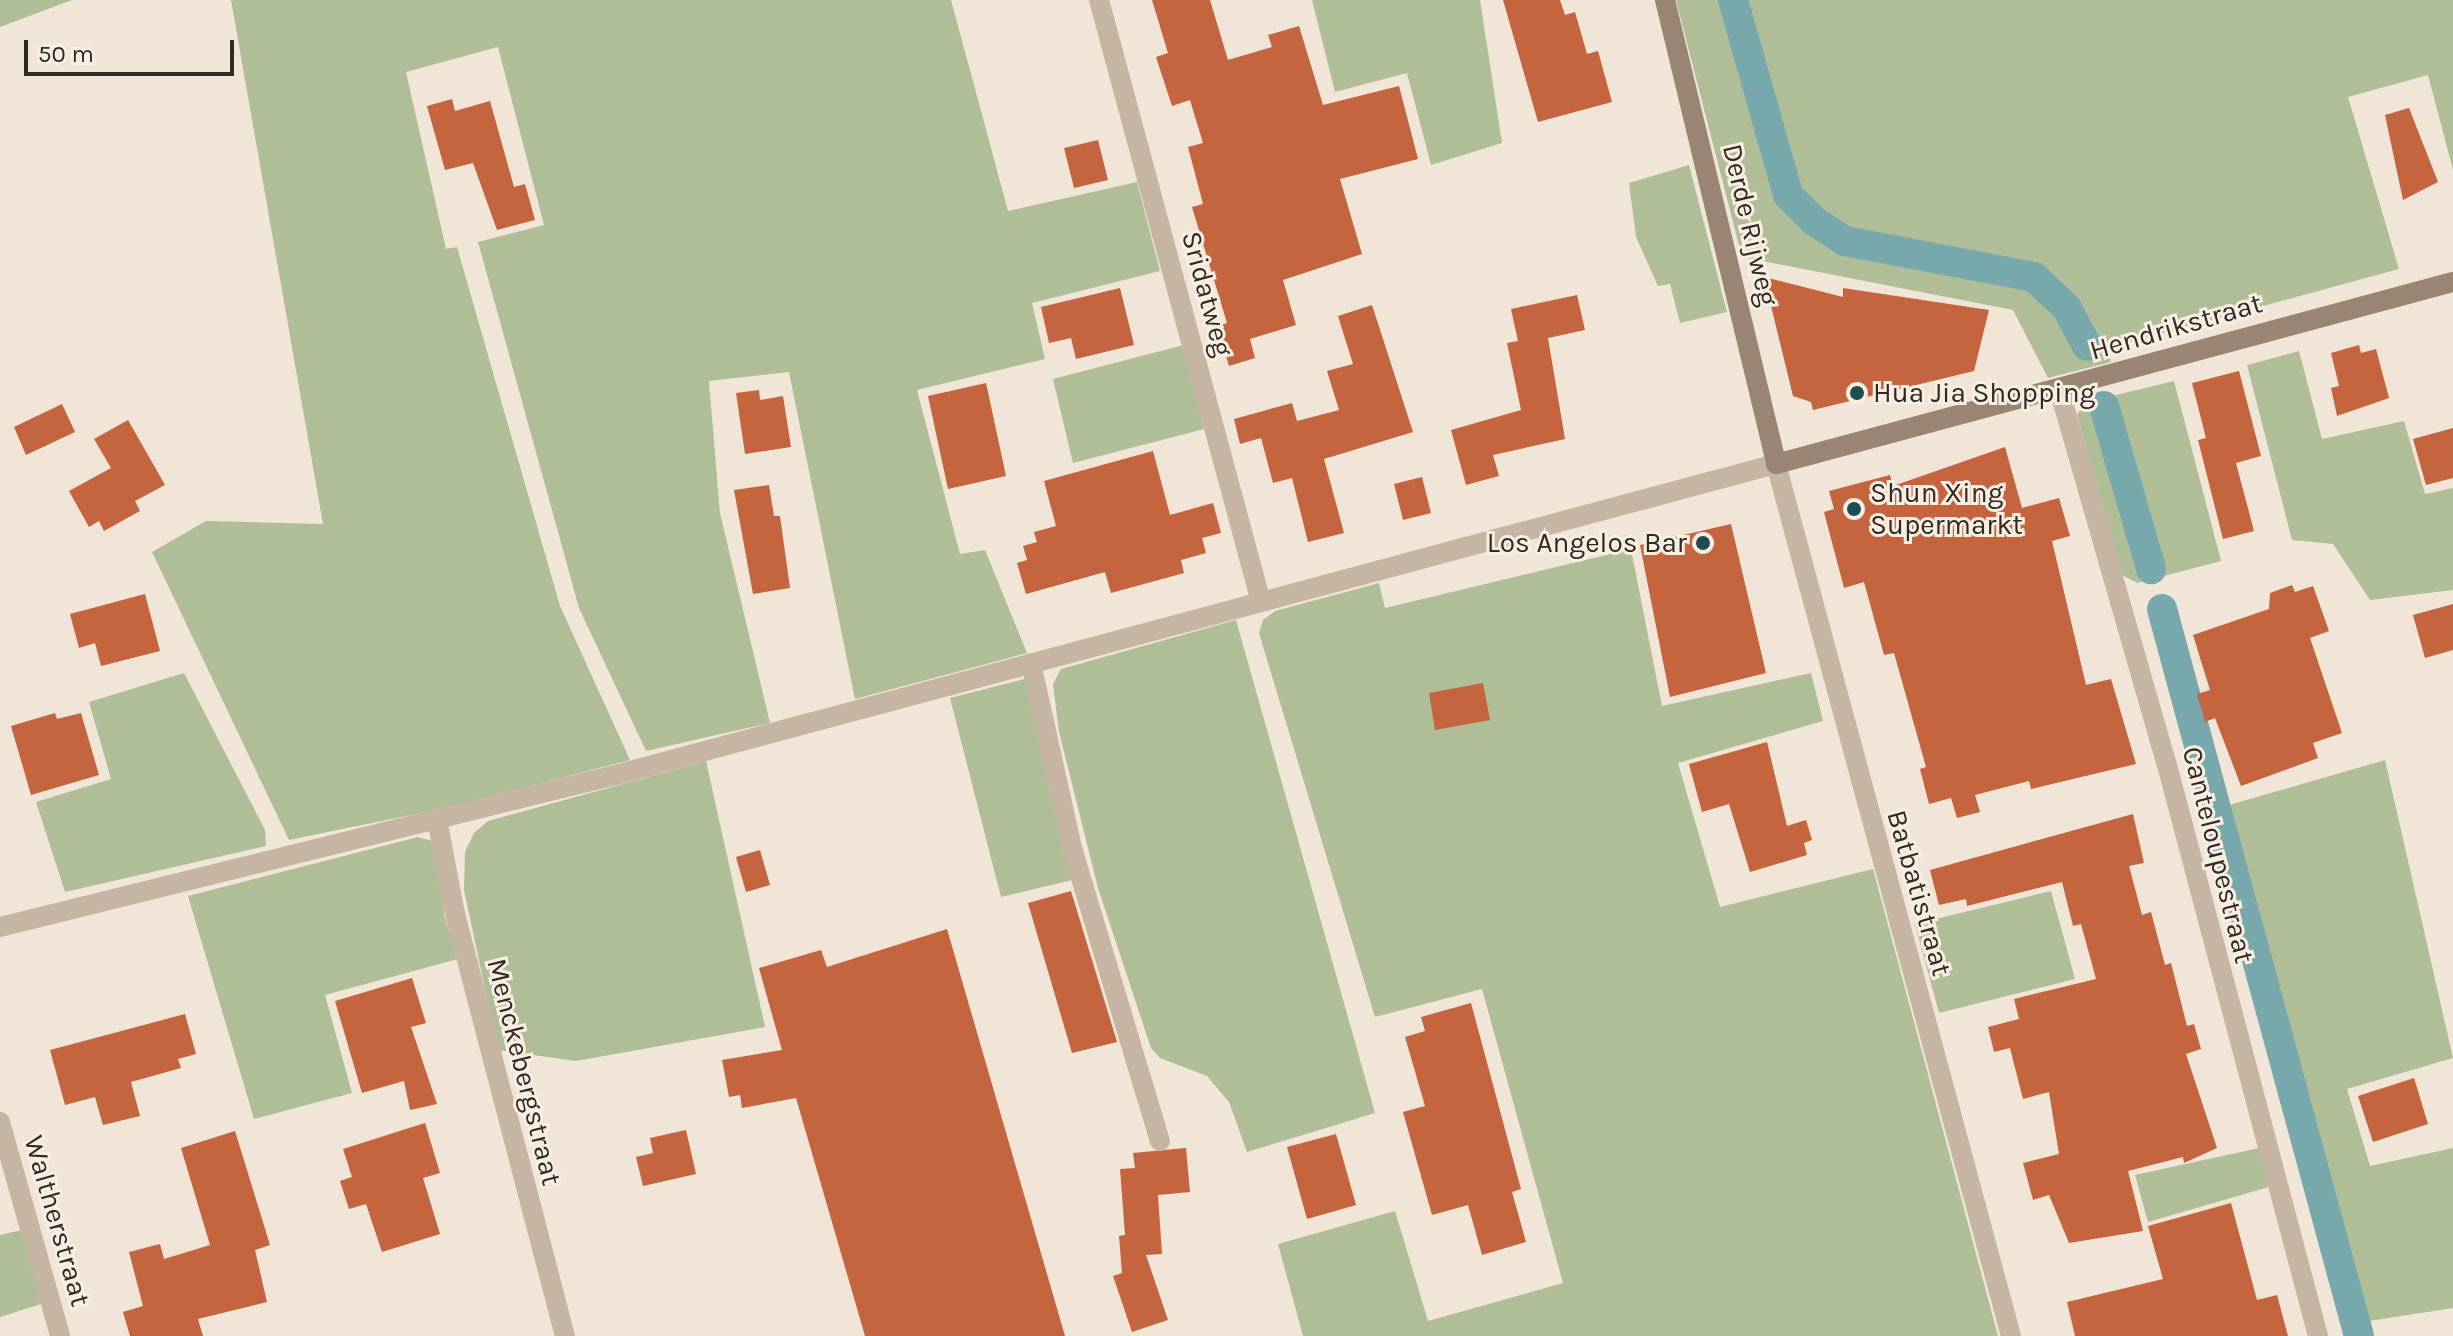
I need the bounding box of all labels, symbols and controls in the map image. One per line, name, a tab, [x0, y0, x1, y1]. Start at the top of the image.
scale bar	[28, 24, 238, 74]
text: 50 m	[38, 40, 94, 68]
street label: Derde Rijweg	[1715, 141, 1785, 309]
street label: Sridatweg	[1174, 228, 1240, 360]
street label: Hendrikstraat	[2086, 286, 2266, 368]
place label: Hua Jia Shopping	[1873, 376, 2095, 410]
marker: Hua Jia Shopping	[1848, 384, 1866, 402]
place label: Shun Xing Supermarkt	[1870, 476, 2023, 542]
marker: Shun Xing Supermarkt	[1845, 500, 1863, 518]
place label: Los Angelos Bar	[1487, 526, 1687, 560]
marker: Los Angelos Bar	[1694, 534, 1712, 552]
street label: Canteloupestraat	[2175, 743, 2261, 967]
street label: Batbatistraat	[1879, 806, 1959, 980]
street label: Menckebergstraat	[480, 955, 568, 1189]
street label: Waltherstraat	[17, 1132, 97, 1310]

